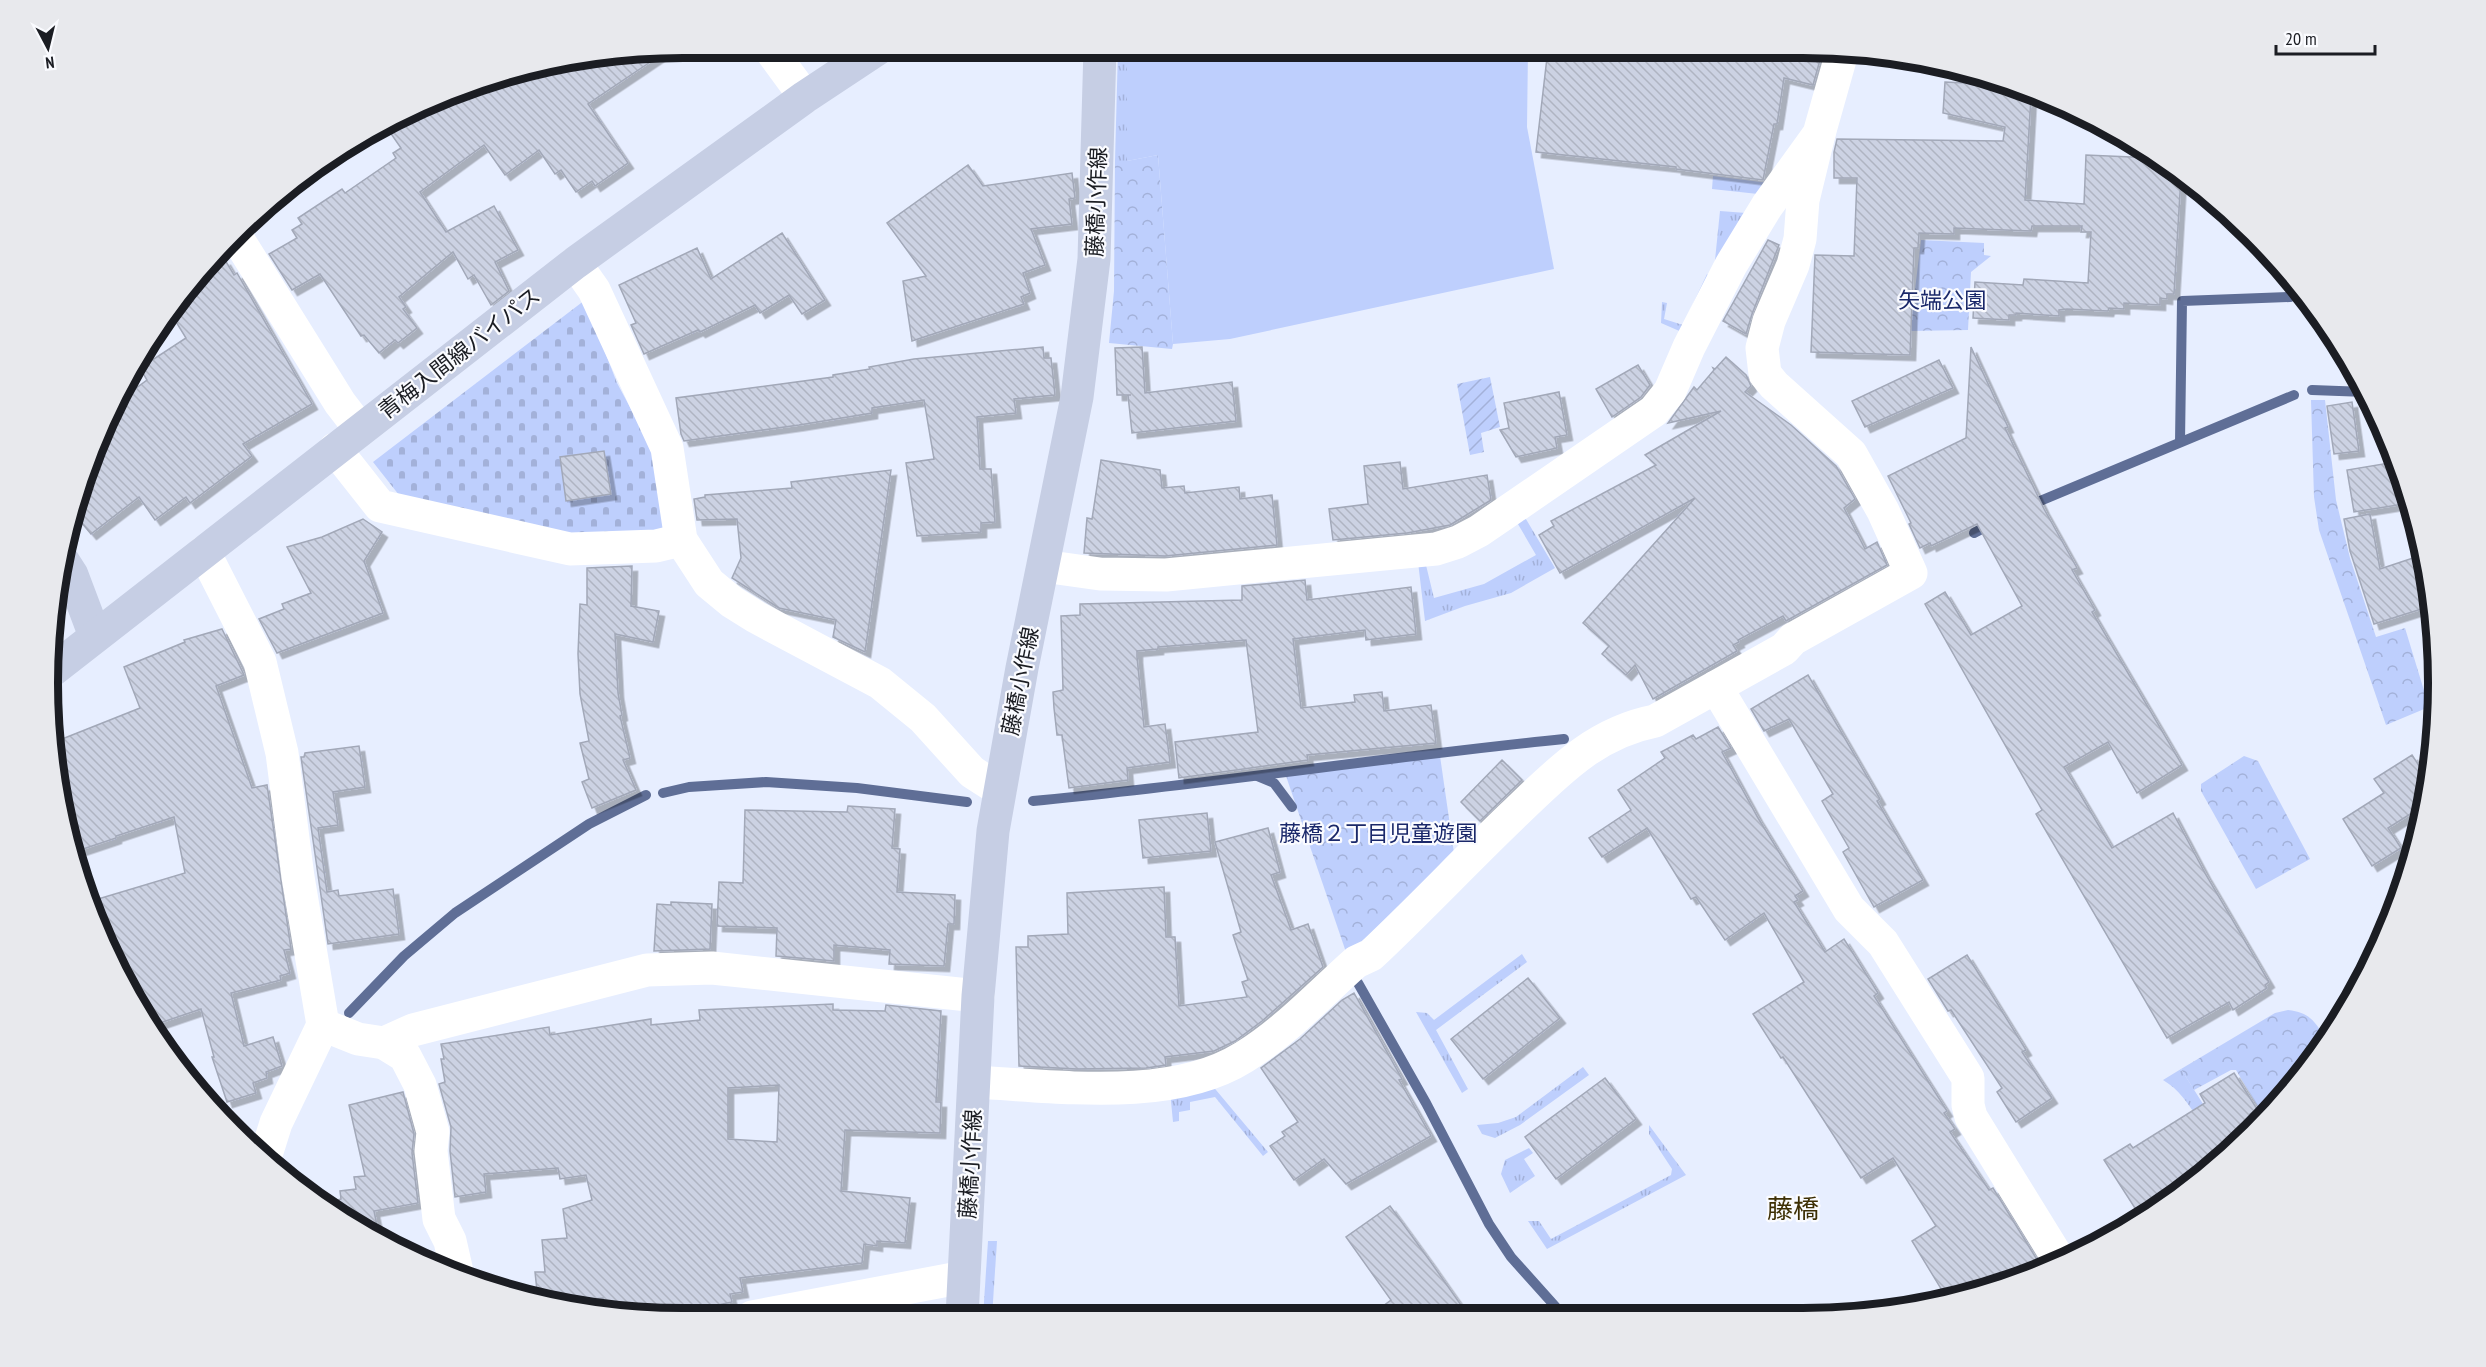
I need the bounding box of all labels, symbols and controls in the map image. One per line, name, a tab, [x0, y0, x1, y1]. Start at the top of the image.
north arrow	[18, 18, 78, 78]
scale bar	[2276, 18, 2375, 56]
text: 20 m	[2285, 27, 2317, 50]
text: N	[44, 52, 55, 73]
street label: 藤橋小作線	[1080, 147, 1112, 257]
street label: 青梅入間線バイパス	[373, 281, 545, 425]
park label: 矢端公園	[1898, 286, 1986, 314]
street label: 藤橋小作線	[996, 624, 1044, 738]
park label: 藤橋２丁目児童遊園	[1279, 819, 1477, 847]
street label: 藤橋小作線	[953, 1108, 987, 1220]
district label: 藤橋	[1767, 1192, 1819, 1225]

